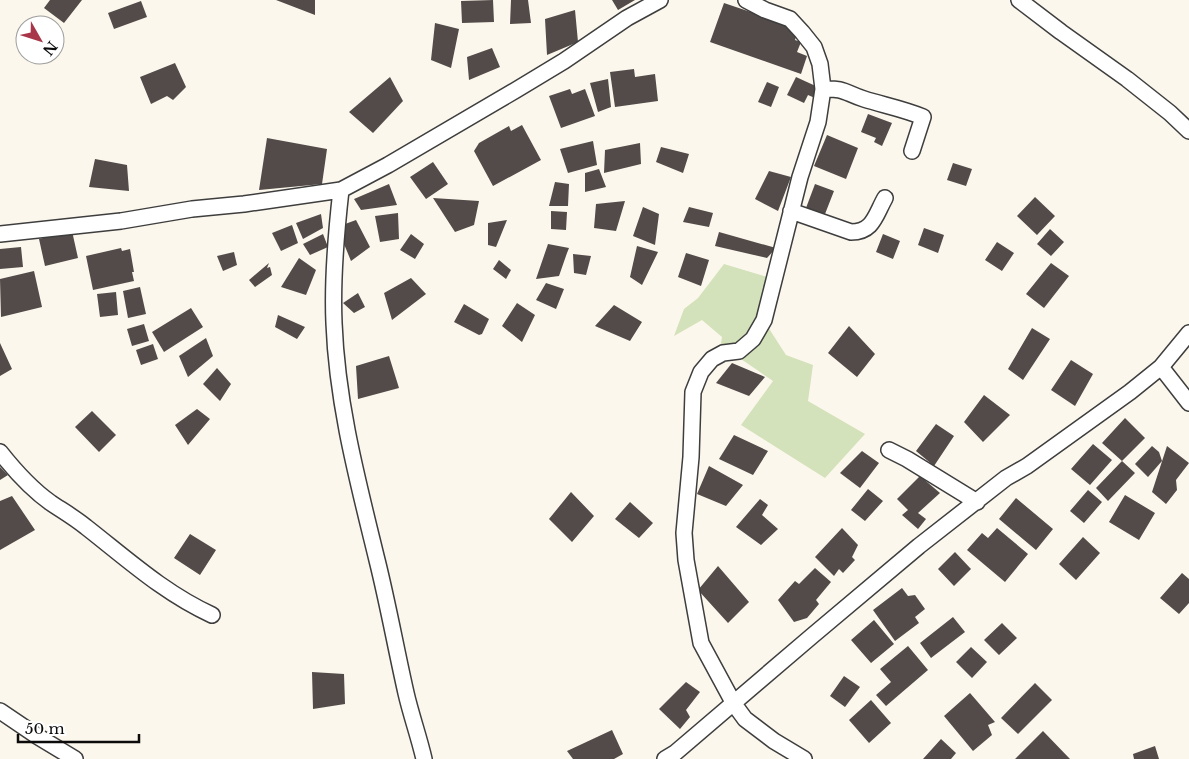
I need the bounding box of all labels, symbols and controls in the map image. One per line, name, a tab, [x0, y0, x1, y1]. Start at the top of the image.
north arrow	[15, 15, 65, 65]
text: N	[39, 37, 61, 59]
scale bar	[18, 712, 139, 744]
text: 50 m	[25, 719, 65, 738]

